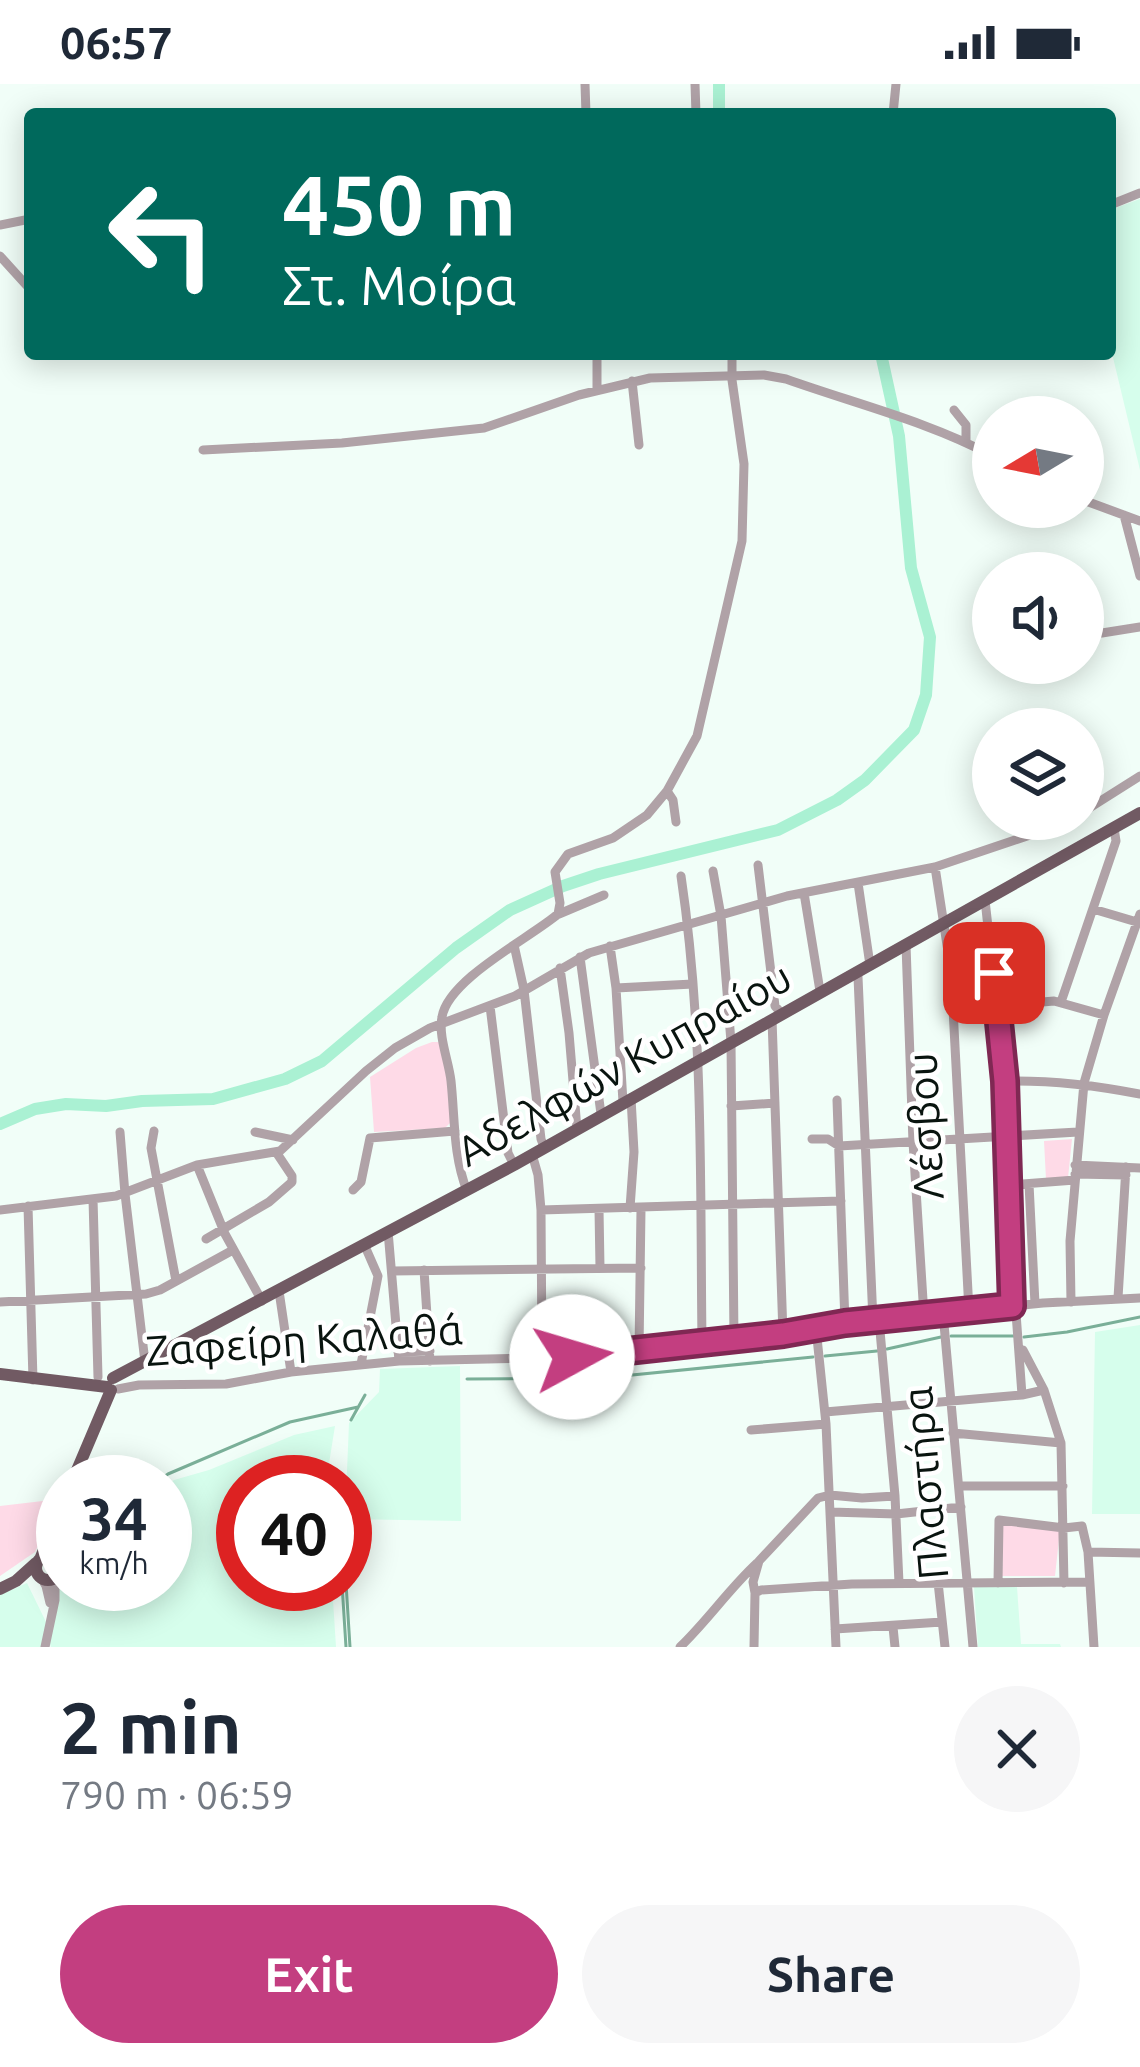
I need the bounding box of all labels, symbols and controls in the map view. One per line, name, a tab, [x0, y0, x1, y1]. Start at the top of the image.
text: 06:57	[60, 17, 173, 68]
icon: left	[84, 156, 240, 312]
text: 450 m	[282, 157, 516, 251]
text: Στ. Μοίρα	[282, 255, 517, 315]
north arrow	[972, 396, 1104, 528]
map controls	[972, 396, 1104, 840]
button: sound	[972, 552, 1104, 684]
button: layers	[972, 708, 1104, 840]
pin	[943, 922, 1045, 1024]
icon: arrive	[961, 940, 1027, 1006]
street label: Αδελφών Κυπραίου	[449, 952, 799, 1175]
street label: Λέσβου	[897, 1051, 952, 1201]
position arrow	[509, 1294, 635, 1420]
street label: Ζαφείρη Καλαθά	[144, 1305, 464, 1374]
street label: Πλαστήρα	[893, 1384, 956, 1582]
speed limit sign: 40	[216, 1455, 372, 1611]
text: 34	[80, 1484, 148, 1551]
text: km/h	[79, 1546, 149, 1580]
button: close	[954, 1686, 1080, 1812]
text: 2 min	[60, 1687, 242, 1768]
text: 790 m · 06:59	[60, 1773, 294, 1816]
button: Exit	[60, 1905, 558, 2043]
button: Share	[582, 1905, 1080, 2043]

